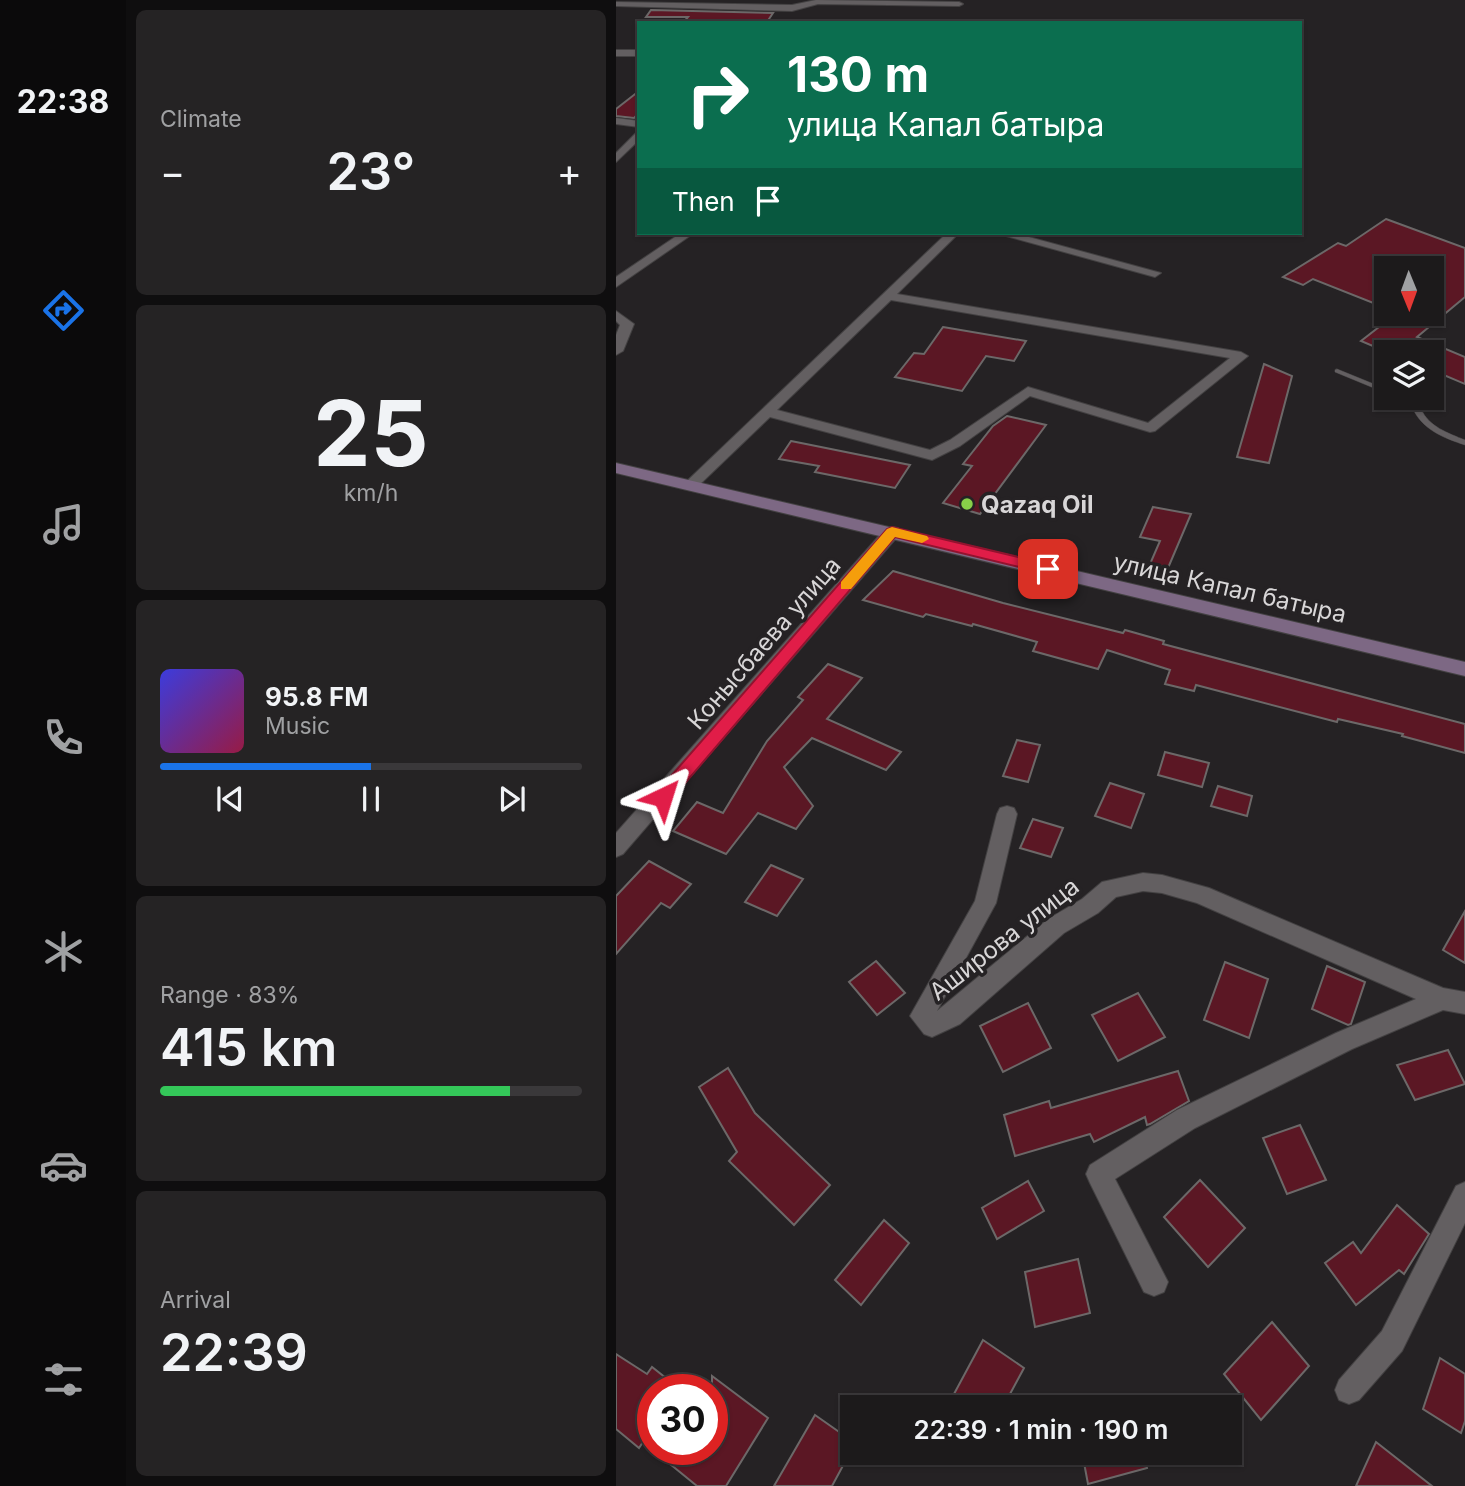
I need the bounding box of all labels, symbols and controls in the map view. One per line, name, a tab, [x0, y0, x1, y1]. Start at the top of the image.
text: 130 m	[787, 45, 929, 104]
icon: right	[672, 49, 763, 140]
text: 22:38	[17, 82, 109, 121]
text: Climate	[160, 105, 242, 133]
text: улица Капал батыра	[787, 105, 1104, 144]
text: 23°	[327, 140, 415, 203]
text: −	[160, 149, 185, 195]
text: +	[557, 149, 582, 195]
icon: arrive	[749, 182, 787, 220]
text: Then	[672, 186, 735, 217]
north arrow	[1374, 256, 1444, 326]
map controls	[1374, 256, 1444, 410]
icon: directions	[39, 286, 88, 335]
button: layers	[1374, 340, 1444, 410]
text: 25	[313, 378, 429, 488]
text: km/h	[344, 479, 398, 507]
place label: Qazaq Oil	[981, 490, 1094, 519]
marker: Qazaq Oil	[959, 496, 975, 512]
icon: music	[39, 500, 88, 549]
pin	[1018, 539, 1078, 599]
street label: улица Капал батыра	[1111, 547, 1349, 629]
icon: arrive	[1029, 550, 1067, 588]
street label: Конысбаева улица	[681, 551, 847, 735]
text: 95.8 FM	[265, 681, 368, 712]
text: Music	[265, 712, 330, 740]
icon: phone	[39, 713, 88, 762]
position arrow	[626, 760, 700, 834]
icon: previous	[211, 780, 249, 818]
icon: pause	[352, 780, 390, 818]
icon: next	[493, 780, 531, 818]
street label: Аширова улица	[924, 872, 1084, 1006]
icon: climate	[39, 927, 88, 976]
text: Range · 83%	[160, 981, 299, 1009]
text: 415 km	[160, 1016, 337, 1079]
icon: car	[39, 1141, 88, 1190]
text: Arrival	[160, 1286, 231, 1314]
text: 22:39	[160, 1321, 308, 1384]
icon: filters	[39, 1355, 88, 1404]
speed limit sign: 30	[637, 1374, 728, 1465]
text: 22:39 · 1 min · 190 m	[913, 1414, 1169, 1445]

